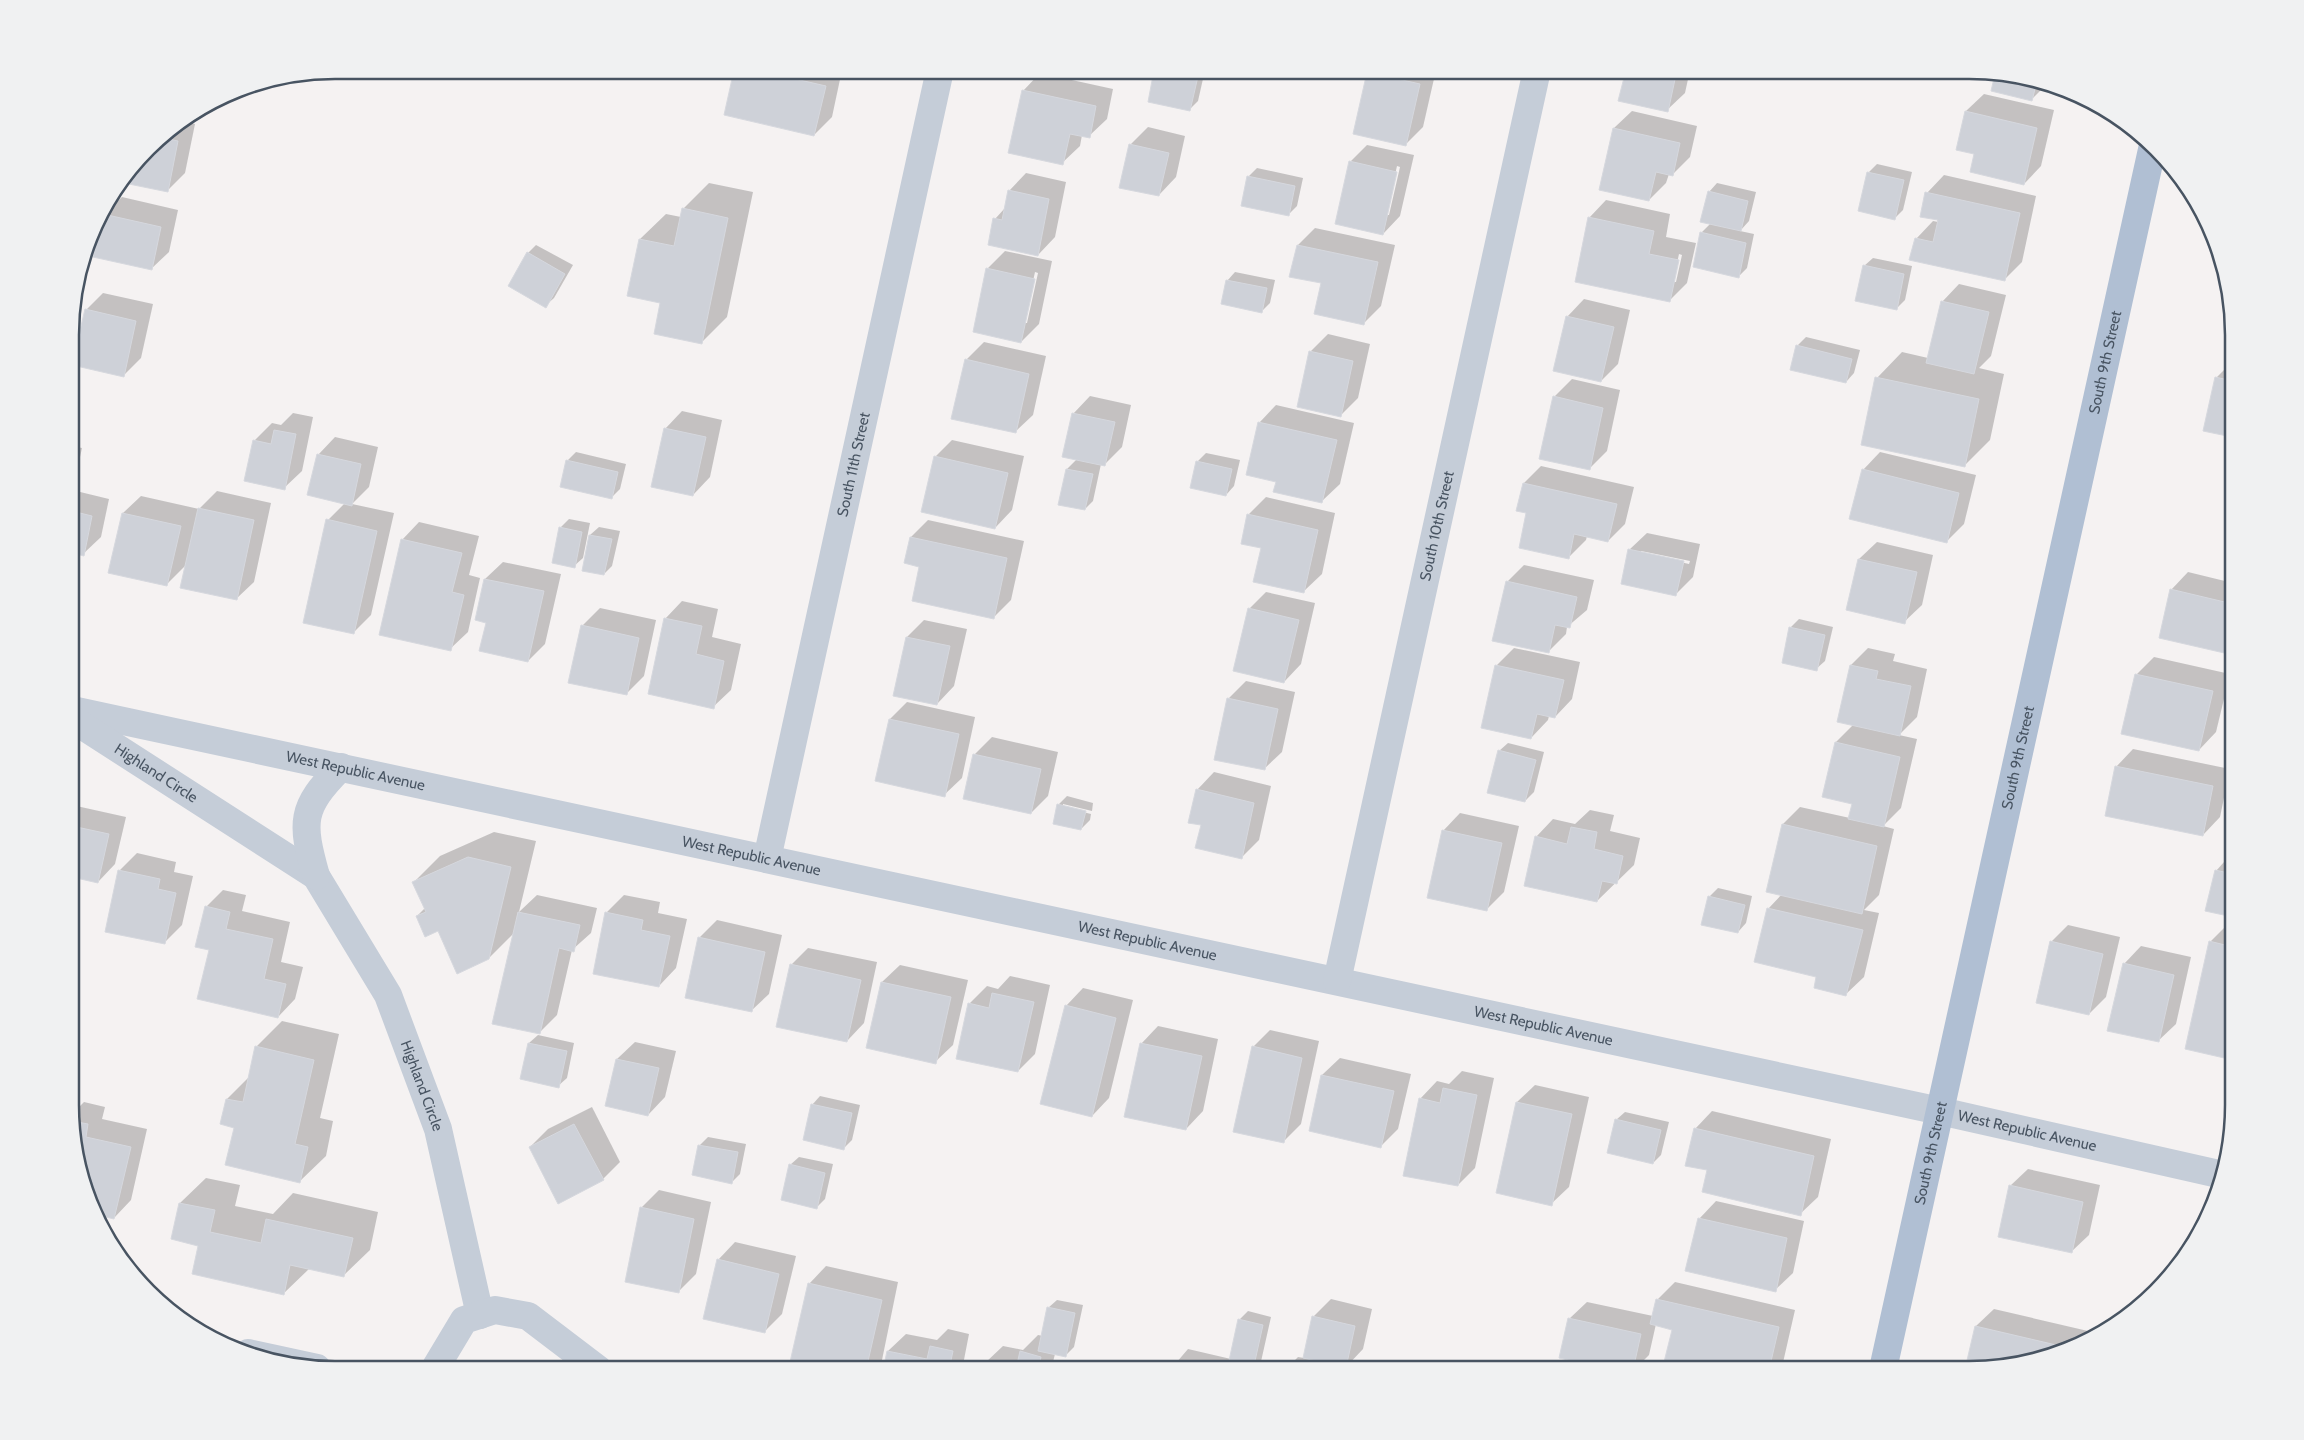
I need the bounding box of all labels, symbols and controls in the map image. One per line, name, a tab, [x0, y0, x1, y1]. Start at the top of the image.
street label: South 9th Street	[2085, 309, 2125, 415]
street label: South 11th Street	[833, 410, 874, 518]
street label: South 10th Street	[1416, 469, 1458, 582]
street label: South 9th Street	[1998, 704, 2038, 811]
street label: Highland Circle	[111, 740, 201, 807]
street label: West Republic Avenue	[284, 747, 427, 795]
street label: West Republic Avenue	[680, 832, 823, 880]
street label: West Republic Avenue	[1076, 917, 1219, 965]
street label: West Republic Avenue	[1472, 1002, 1615, 1050]
street label: Highland Circle	[397, 1038, 447, 1134]
street label: South 9th Street	[1910, 1100, 1951, 1206]
street label: West Republic Avenue	[1956, 1106, 2099, 1155]

